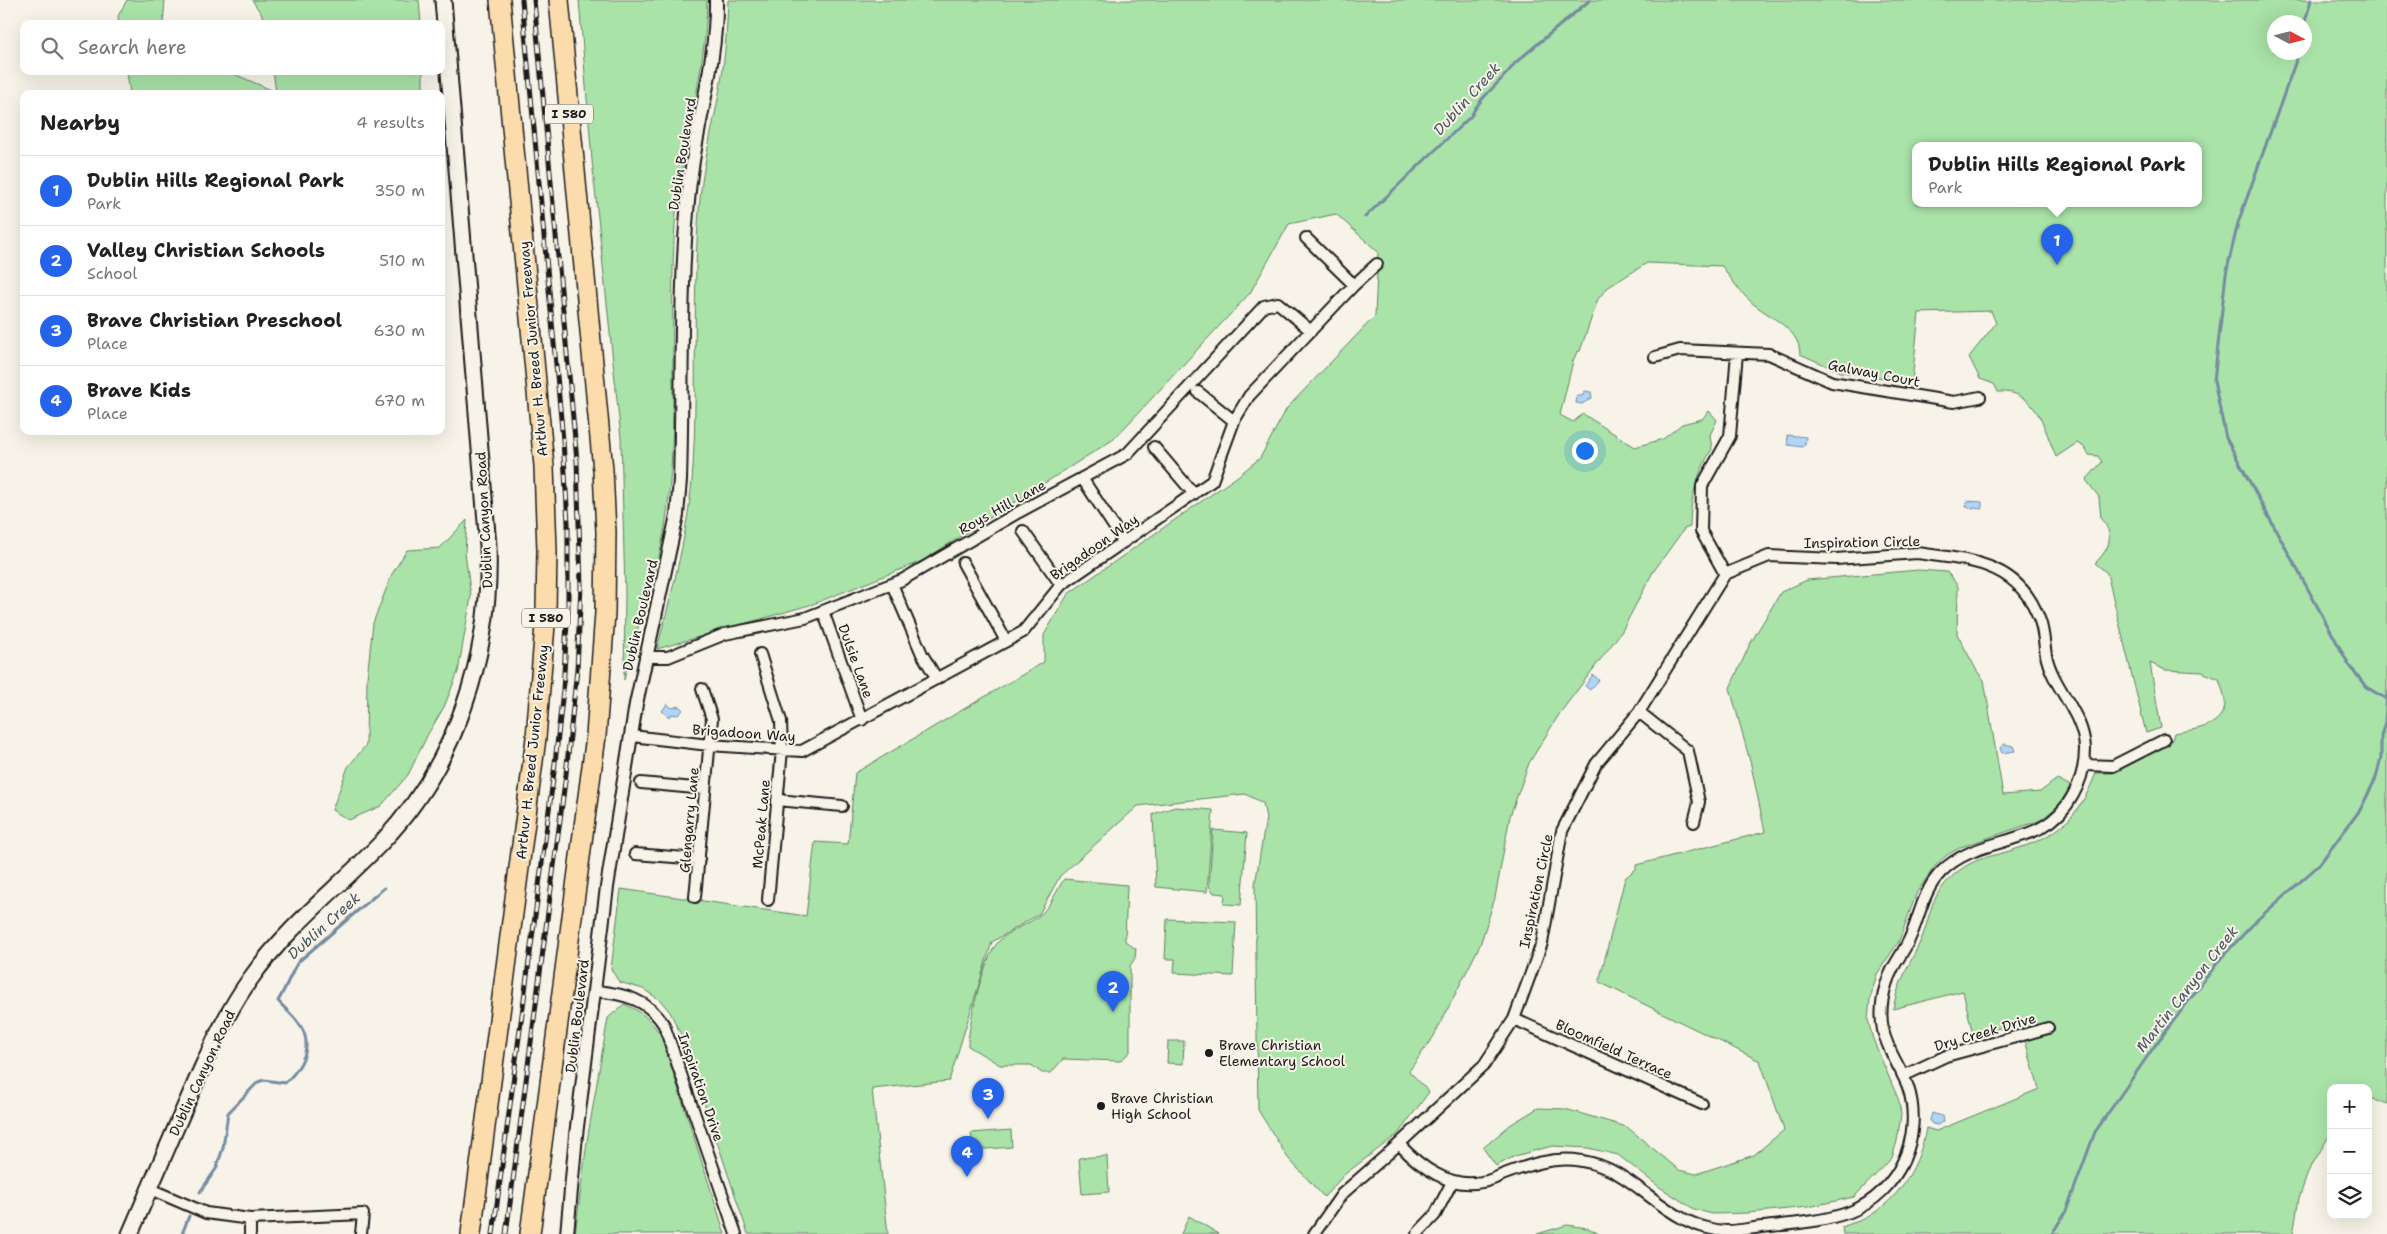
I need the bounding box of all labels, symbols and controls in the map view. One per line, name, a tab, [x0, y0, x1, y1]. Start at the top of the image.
north arrow	[2267, 15, 2312, 60]
search box	[20, 20, 445, 75]
icon: search	[38, 34, 66, 62]
text: Search here	[78, 35, 187, 60]
water label: Dublin Creek	[1429, 58, 1505, 140]
street label: Dublin Boulevard	[664, 96, 700, 212]
road number: I 580	[545, 105, 593, 124]
text: Nearby	[40, 109, 120, 137]
text: 4 results	[356, 112, 425, 133]
popup	[1912, 142, 2202, 207]
text: Dublin Hills Regional Park	[1928, 152, 2186, 177]
text: Dublin Hills Regional Park	[87, 168, 344, 193]
text: Park	[1928, 177, 1963, 198]
text: 1	[52, 180, 60, 201]
text: 350 m	[374, 180, 425, 201]
text: Park	[87, 193, 121, 214]
pin: 1	[2041, 224, 2073, 265]
text: Valley Christian Schools	[87, 238, 325, 263]
street label: Arthur H. Breed Junior Freeway	[515, 240, 551, 458]
text: 2	[50, 250, 62, 271]
text: 510 m	[379, 250, 425, 271]
text: School	[87, 263, 137, 284]
text: Brave Christian Preschool	[87, 308, 342, 333]
text: 3	[50, 320, 62, 341]
text: 630 m	[373, 320, 425, 341]
text: Place	[87, 333, 128, 354]
street label: Galway Court	[1826, 355, 1922, 391]
text: Brave Kids	[87, 378, 191, 403]
text: 4	[50, 390, 62, 411]
text: 670 m	[374, 390, 425, 411]
text: Place	[87, 403, 128, 424]
your location	[1572, 438, 1598, 464]
street label: Dublin Canyon Road	[471, 451, 497, 589]
street label: Roys Hill Lane	[955, 476, 1049, 538]
street label: Brigadoon Way	[1046, 510, 1142, 584]
street label: Inspiration Circle	[1804, 532, 1920, 552]
street label: Dublin Boulevard	[618, 557, 662, 673]
road number: I 580	[522, 608, 570, 628]
street label: Dulsie Lane	[834, 622, 878, 701]
street label: Arthur H. Breed Junior Freeway	[512, 643, 552, 861]
street label: Brigadoon Way	[692, 720, 796, 746]
street label: Glengarry Lane	[675, 766, 703, 874]
street label: McPeak Lane	[748, 778, 774, 869]
street label: Inspiration Circle	[1515, 832, 1557, 950]
water label: Dublin Creek	[283, 888, 365, 964]
water label: Martin Canyon Creek	[2131, 921, 2243, 1056]
street label: Dublin Boulevard	[561, 958, 593, 1074]
pin: 2	[1097, 971, 1129, 1012]
street label: Dublin Canyon Road	[165, 1007, 239, 1139]
street label: Dry Creek Drive	[1932, 1009, 2038, 1055]
street label: Bloomfield Terrace	[1553, 1015, 1675, 1083]
street label: Inspiration Drive	[674, 1030, 728, 1144]
place label: Brave Christian Elementary School	[1219, 1036, 1346, 1070]
marker: Brave Christian Elementary School	[1203, 1047, 1215, 1059]
pin: 3	[972, 1078, 1004, 1119]
map controls	[2327, 1084, 2372, 1219]
button: +	[2327, 1084, 2372, 1129]
place label: Brave Christian High School	[1111, 1089, 1214, 1123]
marker: Brave Christian High School	[1095, 1100, 1107, 1112]
button: −	[2327, 1129, 2372, 1174]
pin: 4	[951, 1136, 983, 1177]
button: layers	[2327, 1174, 2372, 1219]

